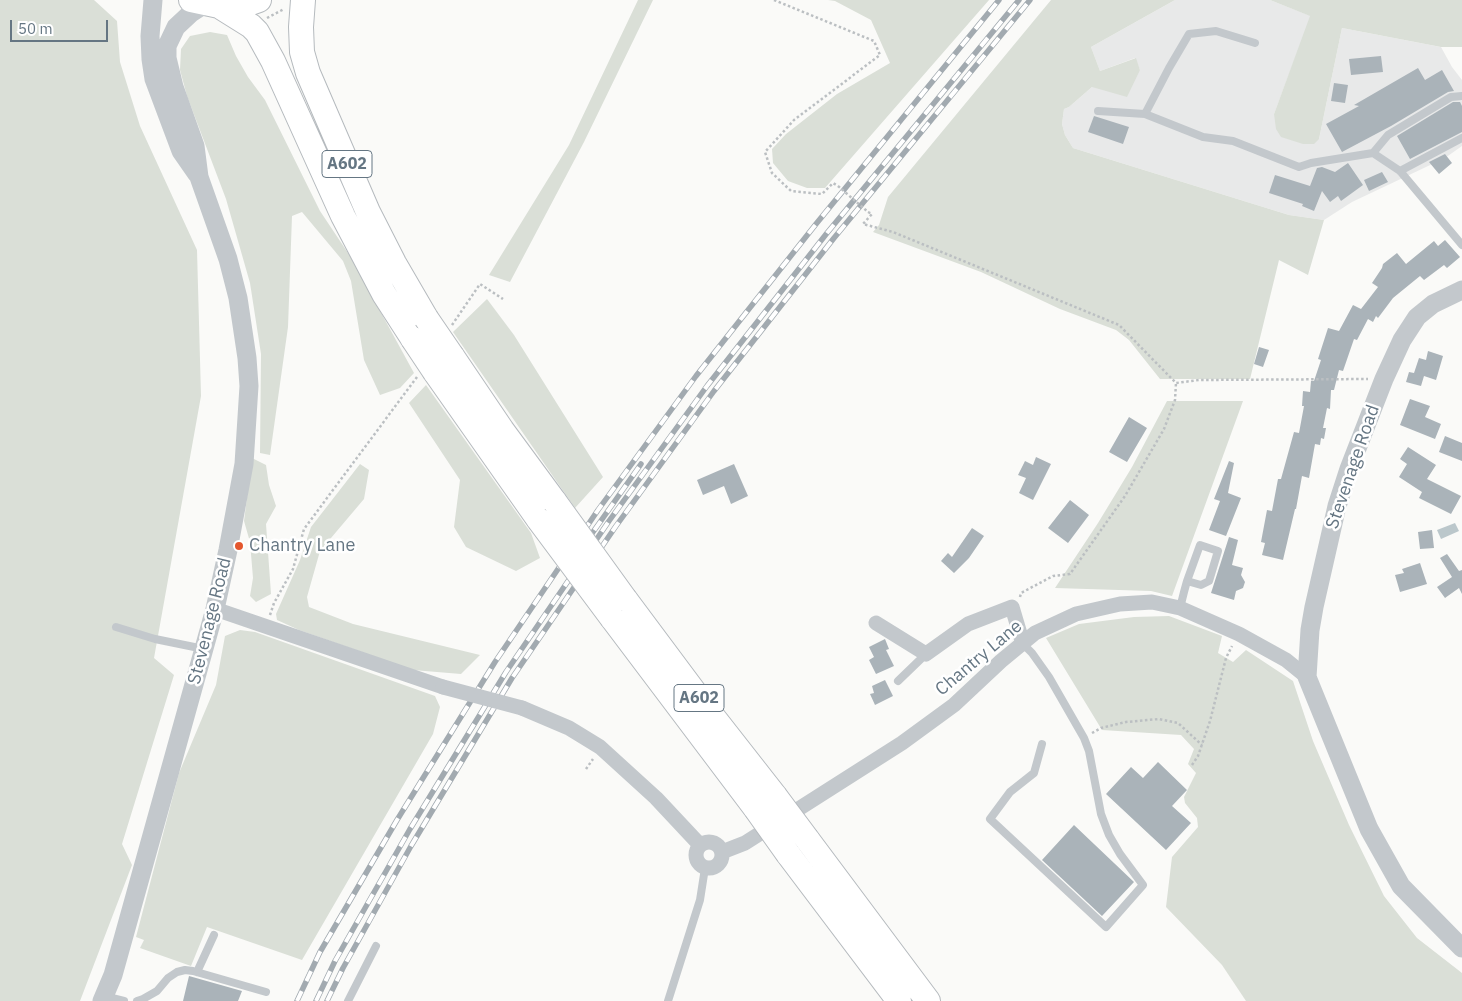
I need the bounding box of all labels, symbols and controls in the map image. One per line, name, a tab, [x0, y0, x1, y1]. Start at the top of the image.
scale bar	[12, 10, 110, 42]
text: 50 m	[18, 19, 53, 38]
road number: A602	[322, 150, 372, 178]
street label: Stevenage Road	[1322, 402, 1384, 532]
place label: Chantry Lane	[249, 535, 355, 557]
marker: Chantry Lane	[233, 540, 245, 552]
street label: Stevenage Road	[184, 555, 236, 687]
street label: Chantry Lane	[931, 616, 1027, 700]
road number: A602	[674, 684, 724, 711]

